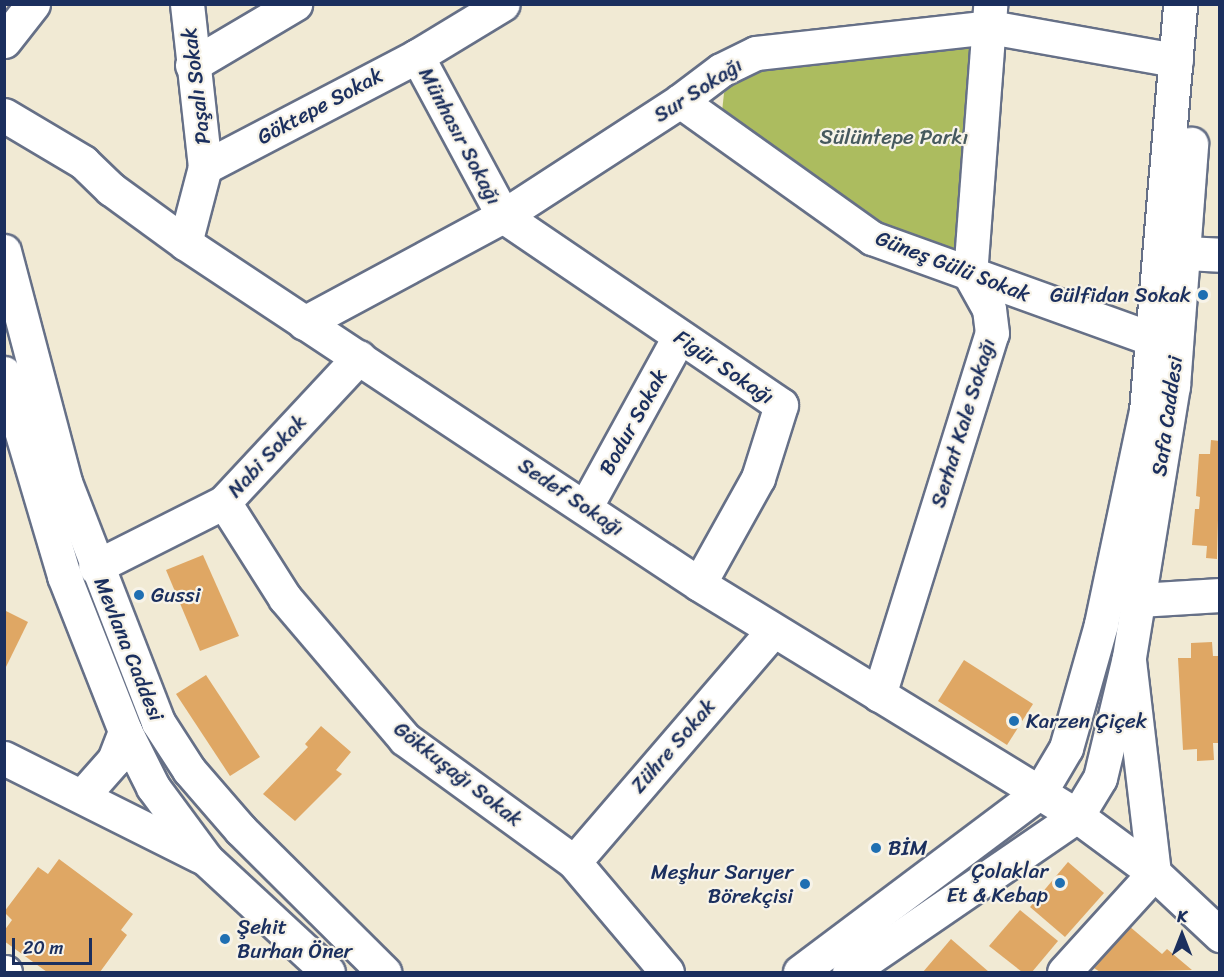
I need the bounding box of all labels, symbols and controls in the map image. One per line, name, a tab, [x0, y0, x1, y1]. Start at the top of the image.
street label: Paşalı Sokak	[176, 26, 216, 146]
street label: Sur Sokağı	[649, 52, 747, 128]
street label: Göktepe Sokak	[253, 62, 387, 150]
street label: Münhasır Sokağı	[413, 63, 507, 209]
park label: Sülüntepe Parkı	[820, 124, 968, 150]
street label: Güneş Gülü Sokak	[871, 225, 1035, 307]
place label: Gülfidan Sokak	[1050, 282, 1191, 308]
marker: Gülfidan Sokak	[1196, 288, 1210, 302]
street label: Figür Sokağı	[669, 324, 779, 410]
street label: Serhat Kale Sokağı	[925, 335, 1001, 511]
street label: Safa Caddesi	[1146, 355, 1188, 477]
street label: Bodur Sokak	[594, 365, 672, 479]
street label: Nabi Sokak	[222, 409, 312, 503]
street label: Sedef Sokağı	[513, 452, 629, 542]
street label: Mevlana Caddesi	[89, 574, 169, 724]
place label: Gussi	[151, 582, 200, 608]
marker: Gussi	[132, 588, 146, 602]
street label: Zühre Sokak	[625, 694, 721, 798]
place label: Karzen Çiçek	[1026, 708, 1147, 734]
marker: Karzen Çiçek	[1007, 714, 1021, 728]
street label: Gökkuşağı Sokak	[389, 716, 527, 832]
place label: BİM	[888, 835, 928, 861]
marker: BİM	[869, 841, 883, 855]
place label: Çolaklar Et & Kebap	[946, 858, 1048, 908]
place label: Meşhur Sarıyer Börekçisi	[651, 859, 793, 909]
marker: Çolaklar Et & Kebap	[1053, 876, 1067, 890]
marker: Meşhur Sarıyer Börekçisi	[798, 877, 812, 891]
text: K	[1177, 902, 1187, 931]
north arrow	[1152, 905, 1212, 965]
place label: Şehit Burhan Öner	[237, 914, 353, 964]
scale bar	[15, 926, 94, 964]
text: 20 m	[23, 932, 63, 964]
marker: Şehit Burhan Öner	[218, 932, 232, 946]

